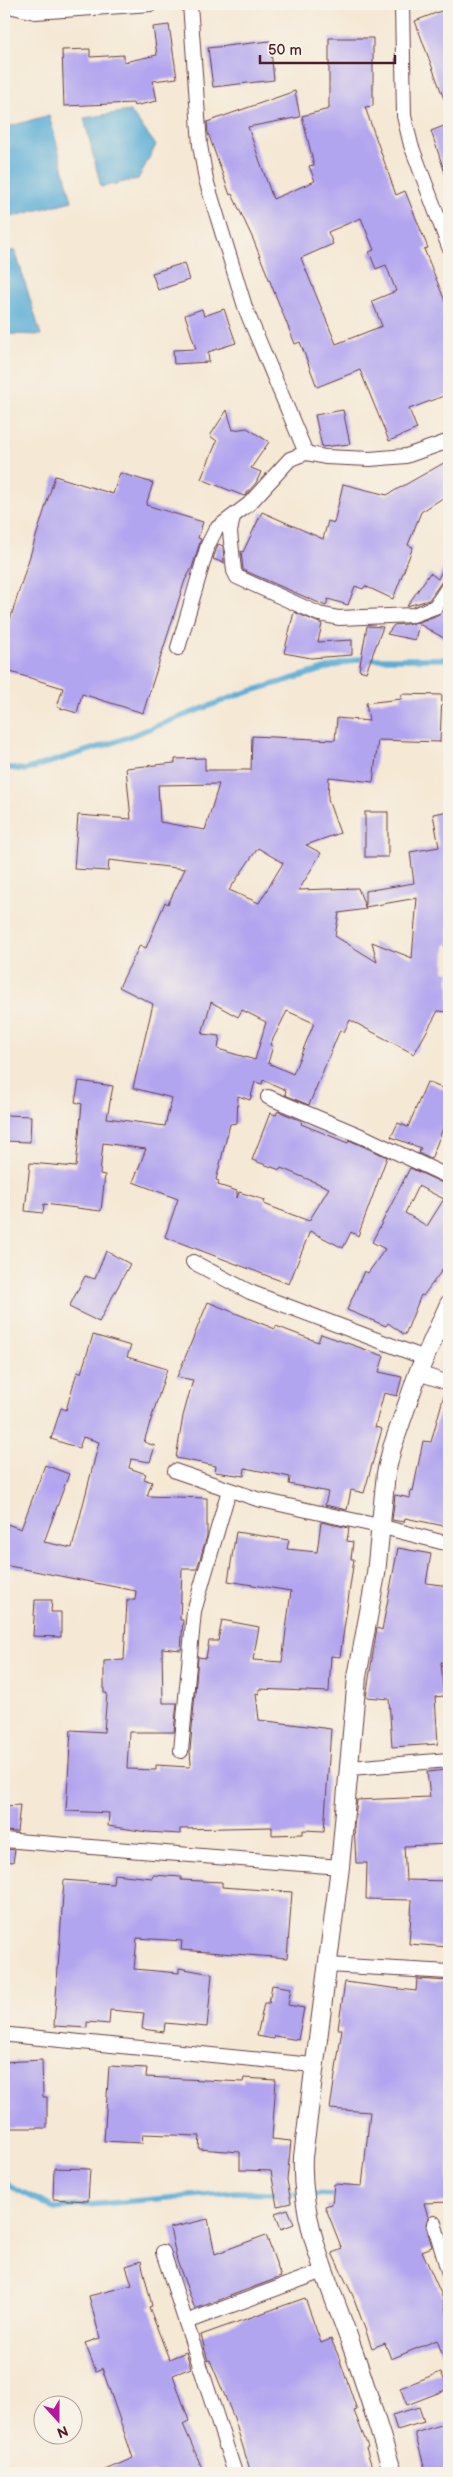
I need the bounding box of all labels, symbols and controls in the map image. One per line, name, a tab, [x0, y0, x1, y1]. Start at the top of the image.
scale bar	[260, 32, 396, 64]
text: 50 m	[268, 41, 302, 60]
north arrow	[32, 2394, 82, 2444]
text: N	[55, 2422, 70, 2441]

